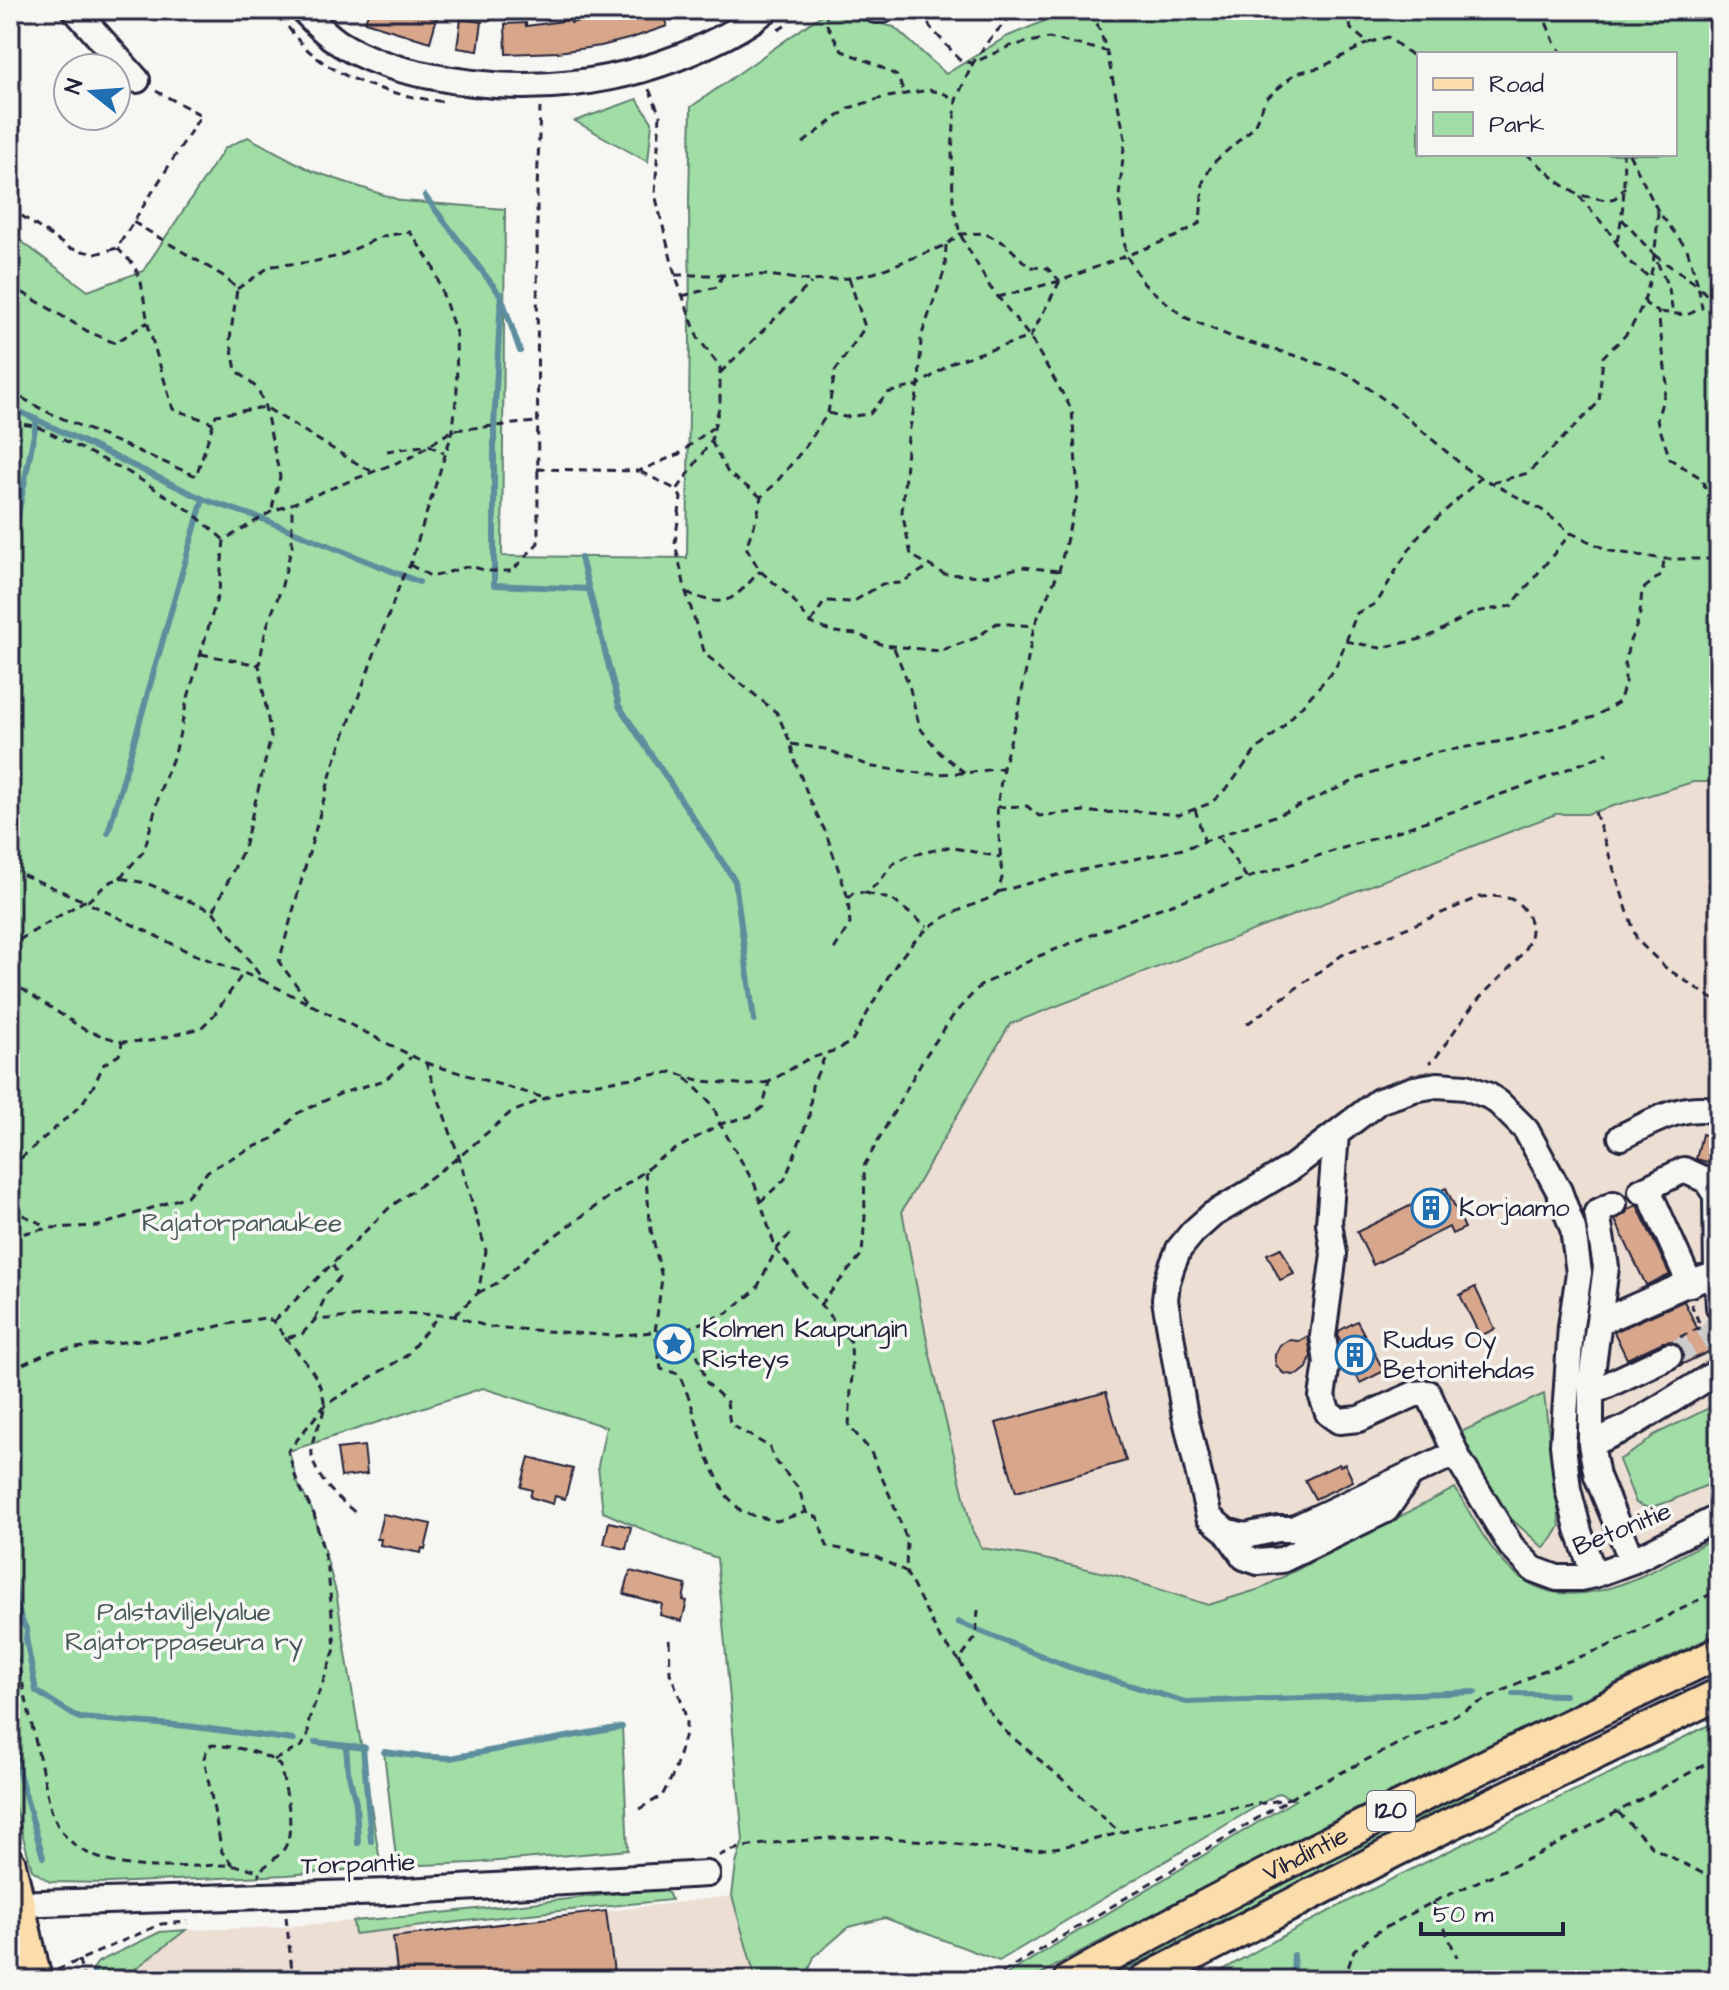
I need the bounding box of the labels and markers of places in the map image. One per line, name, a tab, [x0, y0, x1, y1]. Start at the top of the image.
building icon: Korjaamo	[1410, 1187, 1452, 1229]
place label: Korjaamo	[1459, 1190, 1570, 1226]
place label: Kolmen Kaupungin Risteys	[702, 1311, 907, 1379]
place label: Rudus Oy Betonitehdas	[1383, 1322, 1535, 1388]
place icon: Kolmen Kaupungin Risteys	[653, 1323, 695, 1365]
building icon: Rudus Oy Betonitehdas	[1334, 1334, 1376, 1376]

